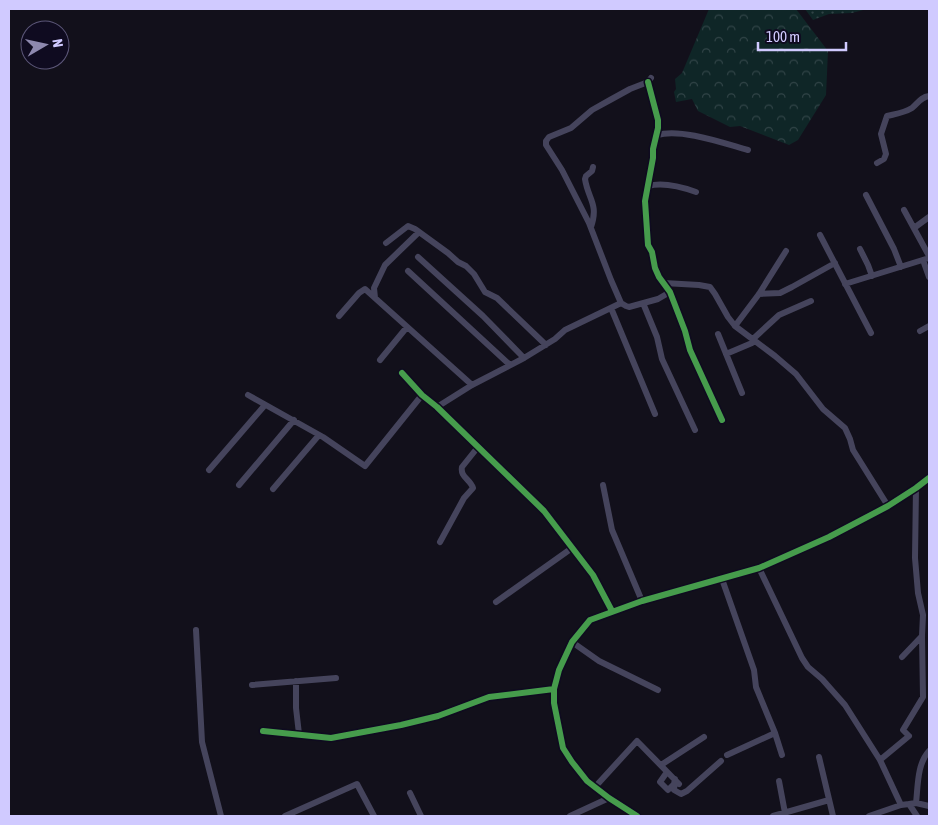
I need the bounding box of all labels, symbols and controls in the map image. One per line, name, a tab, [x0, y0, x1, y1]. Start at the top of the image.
north arrow	[20, 20, 70, 70]
scale bar	[758, 20, 846, 52]
text: 100 m	[766, 28, 800, 45]
text: N	[49, 38, 66, 48]

